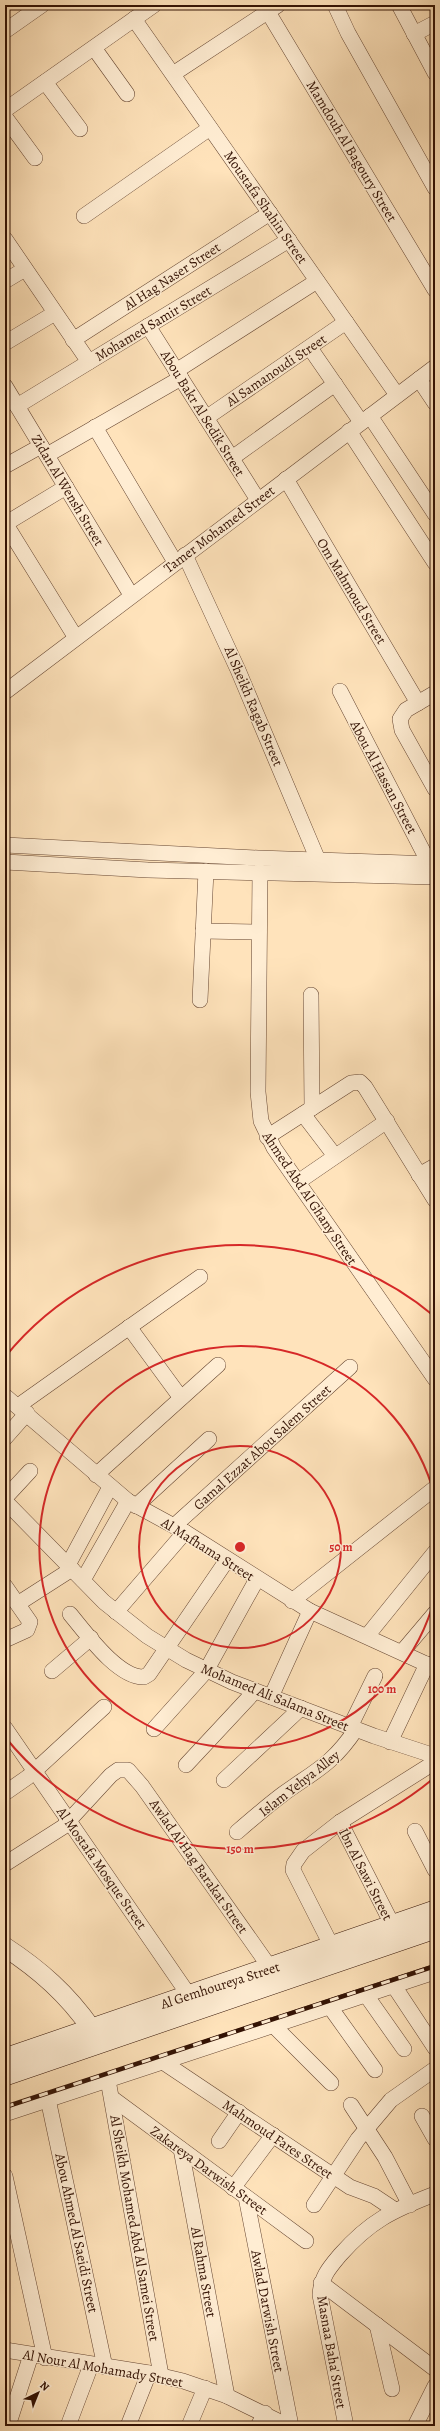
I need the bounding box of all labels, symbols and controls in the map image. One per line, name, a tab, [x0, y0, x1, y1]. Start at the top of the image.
street label: Mamdouh Al Bagoury Street	[302, 77, 402, 226]
street label: Moustafa Shahin Street	[219, 147, 312, 268]
street label: Al Hag Naser Street	[120, 238, 224, 315]
street label: Mohamed Samir Street	[92, 281, 215, 366]
street label: Al Samanoudi Street	[222, 330, 330, 412]
street label: Abou Bakr Al Sedik Street	[155, 346, 249, 480]
street label: Zidan Al Wensh Street	[27, 431, 109, 550]
street label: Tamer Mohamed Street	[160, 481, 279, 578]
street label: Om Mahmoud Street	[312, 535, 391, 648]
street label: Al Sheikh Ragab Street	[219, 642, 288, 770]
street label: Abou Al Hassan Street	[345, 716, 422, 838]
street label: Ahmed Abd Al Ghany Street	[257, 1127, 362, 1269]
street label: Gamal Ezzat Abou Salem Street	[189, 1380, 336, 1514]
street label: Al Mafhama Street	[157, 1513, 258, 1586]
text: 50 m	[329, 1539, 353, 1555]
centre of rings	[233, 1540, 247, 1554]
street label: Mohamed Ali Salama Street	[198, 1659, 352, 1736]
text: 100 m	[368, 1681, 396, 1697]
street label: Islam Yehya Alley	[255, 1745, 344, 1821]
street label: Awlad Al Hag Barakat Street	[144, 1794, 253, 1938]
street label: Al Mostafa Mosque Street	[51, 1802, 151, 1934]
street label: Ibn Al Sawi Street	[334, 1825, 397, 1924]
text: 150 m	[226, 1841, 254, 1857]
street label: Al Gemhoureya Street	[157, 1957, 283, 2014]
street label: Mahmoud Fares Street	[219, 2095, 337, 2184]
street label: Al Sheikh Mohamed Abd Al Samei Street	[105, 2113, 164, 2343]
street label: Zakareya Darwish Street	[146, 2121, 271, 2220]
street label: Abou Ahmed Al Saeidi Street	[50, 2151, 103, 2315]
street label: Al Rahma Street	[186, 2224, 221, 2319]
street label: Awlad Darwish Street	[246, 2247, 289, 2374]
street label: Masnaa Baha' Street	[312, 2294, 351, 2410]
street label: Al Nour Al Mohamady Street	[22, 2346, 184, 2390]
north arrow	[18, 2373, 58, 2413]

